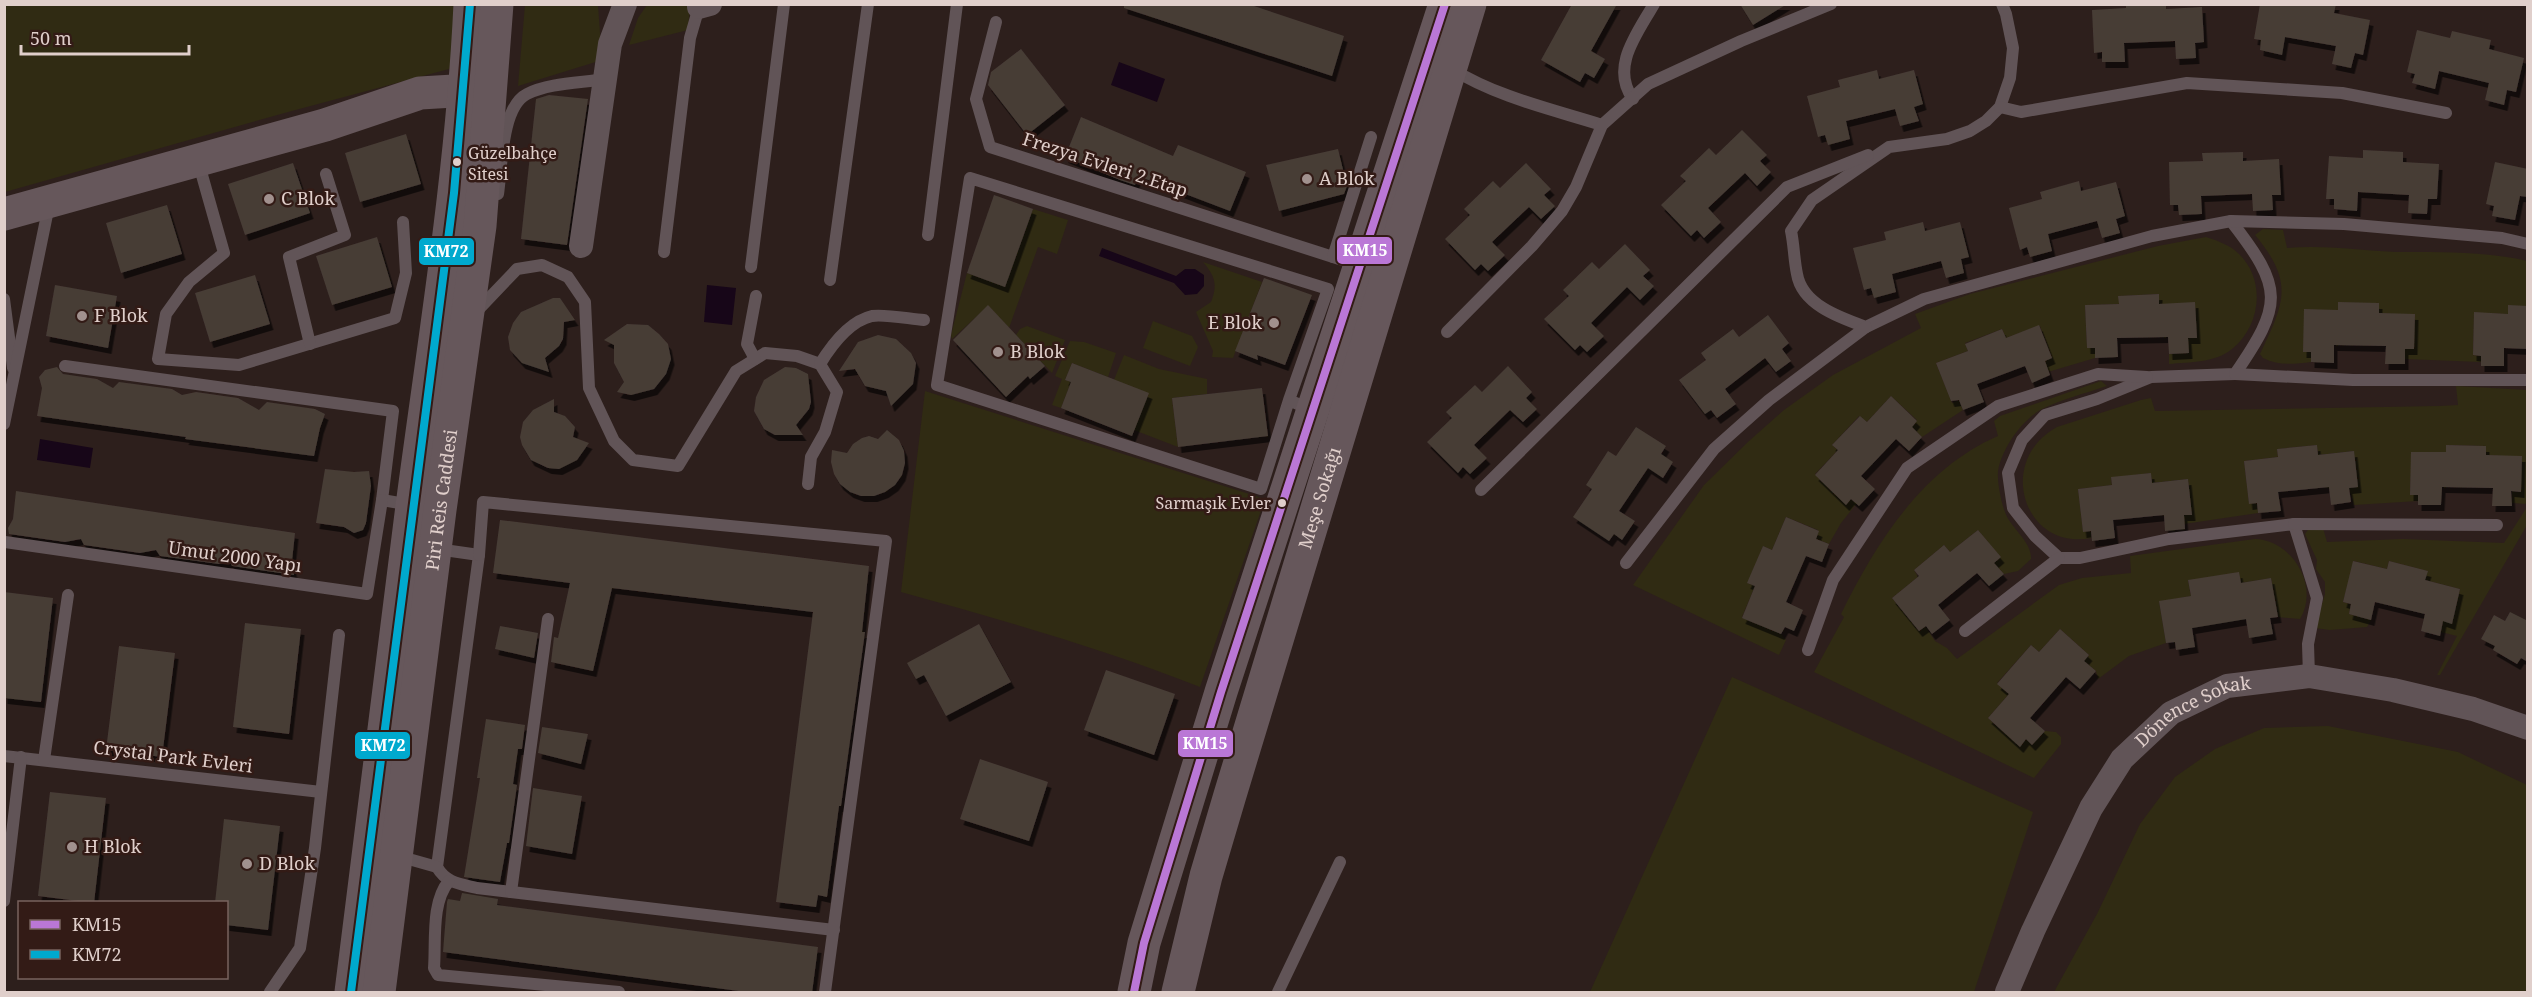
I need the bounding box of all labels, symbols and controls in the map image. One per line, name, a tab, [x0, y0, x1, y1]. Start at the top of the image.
scale bar	[21, 18, 189, 56]
text: 50 m	[30, 26, 72, 50]
street label: Frezya Evleri 2.Etap	[1020, 126, 1191, 202]
place label: Güzelbahçe Sitesi	[468, 142, 557, 185]
marker: Güzelbahçe Sitesi	[451, 156, 463, 168]
place label: A Blok	[1319, 166, 1375, 190]
marker: A Blok	[1300, 172, 1314, 186]
place label: C Blok	[281, 186, 335, 210]
marker: C Blok	[262, 192, 276, 206]
line badge: KM15	[1336, 236, 1393, 265]
line badge: KM72	[418, 237, 475, 266]
text: KM15	[1342, 239, 1388, 261]
text: KM72	[423, 240, 469, 262]
place label: F Blok	[94, 303, 148, 327]
marker: F Blok	[75, 309, 89, 323]
place label: E Blok	[1208, 310, 1262, 334]
marker: E Blok	[1267, 316, 1281, 330]
place label: B Blok	[1010, 339, 1065, 363]
marker: B Blok	[991, 345, 1005, 359]
street label: Piri Reis Caddesi	[419, 427, 462, 572]
street label: Meşe Sokağı	[1292, 444, 1346, 552]
place label: Sarmaşık Evler	[1155, 492, 1271, 514]
marker: Sarmaşık Evler	[1276, 497, 1288, 509]
street label: Umut 2000 Yapı	[167, 535, 304, 577]
street label: Dönence Sokak	[2129, 670, 2252, 752]
line badge: KM15	[1177, 729, 1234, 758]
line badge: KM72	[354, 731, 411, 760]
text: KM15	[1182, 732, 1228, 754]
street label: Crystal Park Evleri	[92, 734, 254, 778]
text: KM72	[360, 734, 406, 756]
place label: H Blok	[84, 834, 142, 858]
marker: H Blok	[65, 840, 79, 854]
place label: D Blok	[259, 851, 316, 875]
marker: D Blok	[240, 857, 254, 871]
legend	[18, 901, 228, 979]
text: KM15	[72, 912, 122, 936]
text: KM72	[72, 942, 122, 966]

